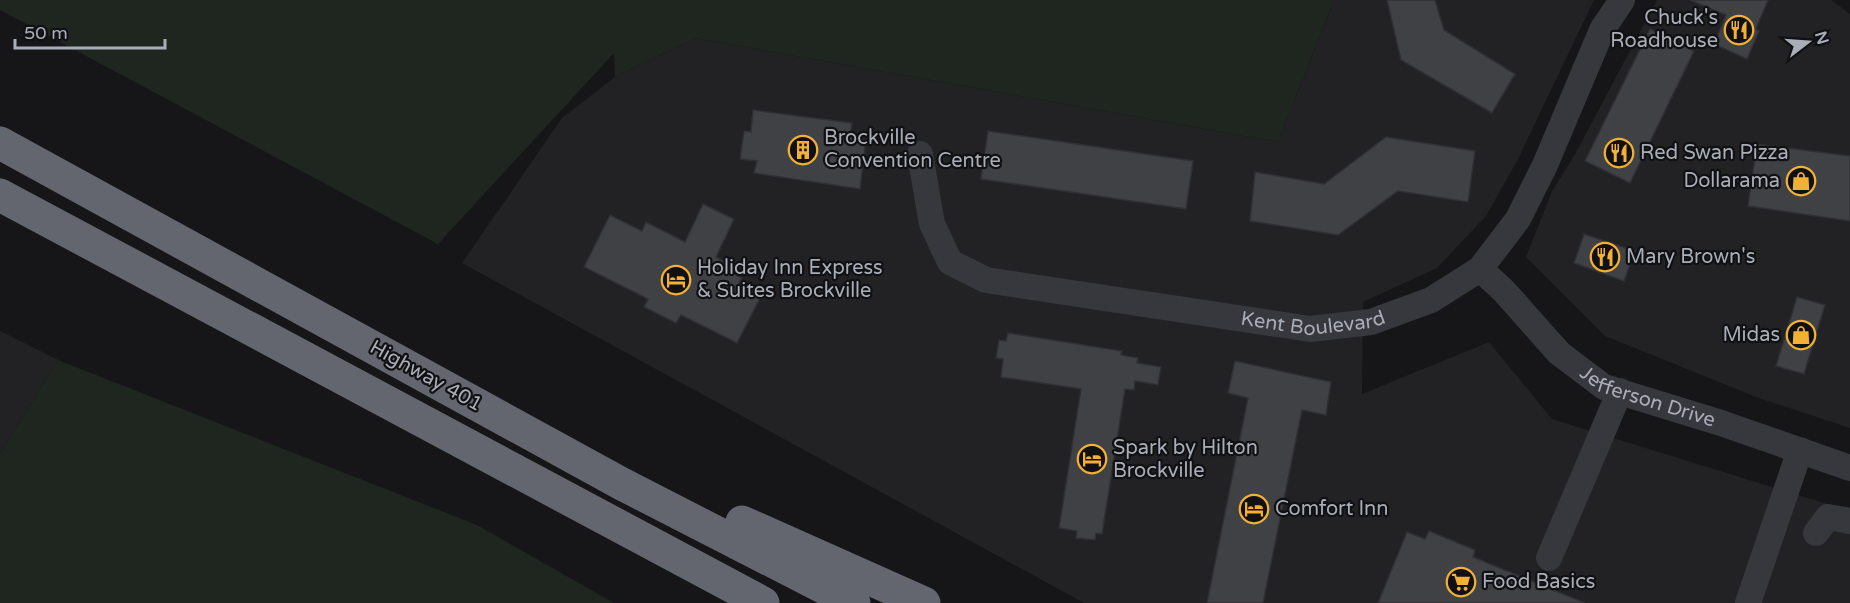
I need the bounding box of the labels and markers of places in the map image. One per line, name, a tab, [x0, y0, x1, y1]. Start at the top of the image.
place label: Chuck's Roadhouse	[1610, 6, 1718, 53]
restaurant icon: Chuck's Roadhouse	[1723, 14, 1755, 46]
place label: Brockville Convention Centre	[824, 126, 1001, 173]
building icon: Brockville Convention Centre	[787, 134, 819, 166]
restaurant icon: Red Swan Pizza	[1603, 137, 1635, 169]
place label: Red Swan Pizza	[1640, 141, 1789, 165]
shop icon: Dollarama	[1785, 165, 1817, 197]
place label: Dollarama	[1684, 169, 1780, 193]
restaurant icon: Mary Brown's	[1589, 241, 1621, 273]
place label: Mary Brown's	[1626, 245, 1755, 269]
place label: Holiday Inn Express & Suites Brockville	[697, 256, 883, 303]
hotel icon: Holiday Inn Express & Suites Brockville	[660, 264, 692, 296]
shop icon: Midas	[1785, 319, 1817, 351]
place label: Midas	[1722, 323, 1780, 347]
place label: Spark by Hilton Brockville	[1113, 436, 1258, 483]
hotel icon: Spark by Hilton Brockville	[1076, 443, 1108, 475]
hotel icon: Comfort Inn	[1238, 493, 1270, 525]
place label: Comfort Inn	[1275, 497, 1388, 521]
supermarket icon: Food Basics	[1445, 566, 1477, 598]
place label: Food Basics	[1482, 570, 1595, 594]

